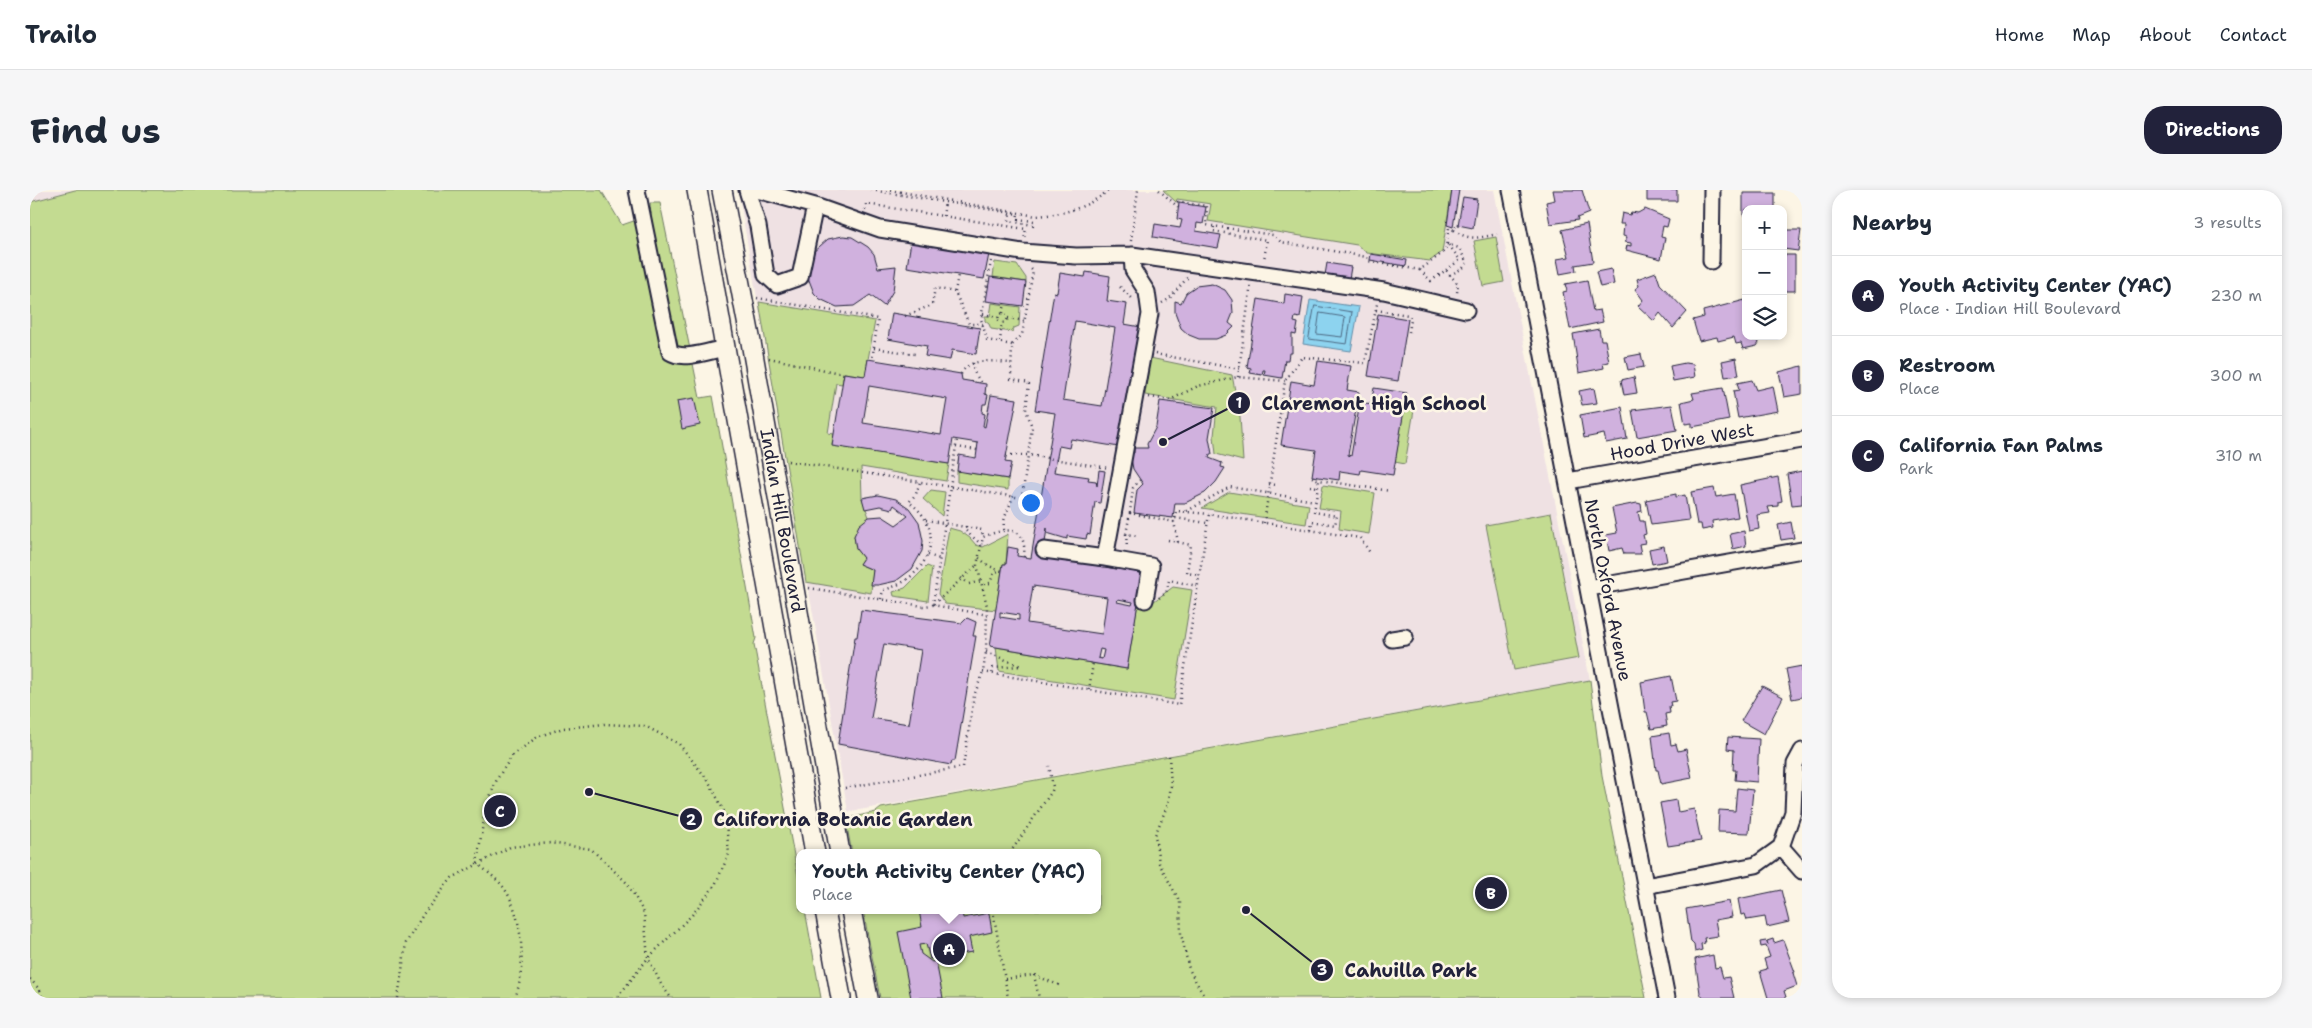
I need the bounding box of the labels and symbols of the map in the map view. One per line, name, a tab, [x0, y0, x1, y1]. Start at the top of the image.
callout: Claremont High School	[1226, 386, 1496, 420]
text: Claremont High School	[1262, 391, 1487, 416]
text: 1	[1236, 393, 1243, 413]
street label: Hood Drive West	[1608, 418, 1756, 466]
street label: Indian Hill Boulevard	[754, 427, 810, 614]
your location	[1018, 490, 1044, 516]
street label: North Oxford Avenue	[1579, 497, 1637, 683]
pin: C	[484, 792, 516, 830]
callout: California Botanic Garden	[679, 802, 983, 836]
text: California Botanic Garden	[713, 807, 973, 832]
text: 2	[686, 810, 697, 830]
pin: B	[1475, 874, 1507, 912]
pin: A	[933, 930, 965, 968]
callout: Cahuilla Park	[1309, 953, 1487, 987]
text: Cahuilla Park	[1345, 958, 1477, 983]
text: 3	[1317, 960, 1327, 980]

